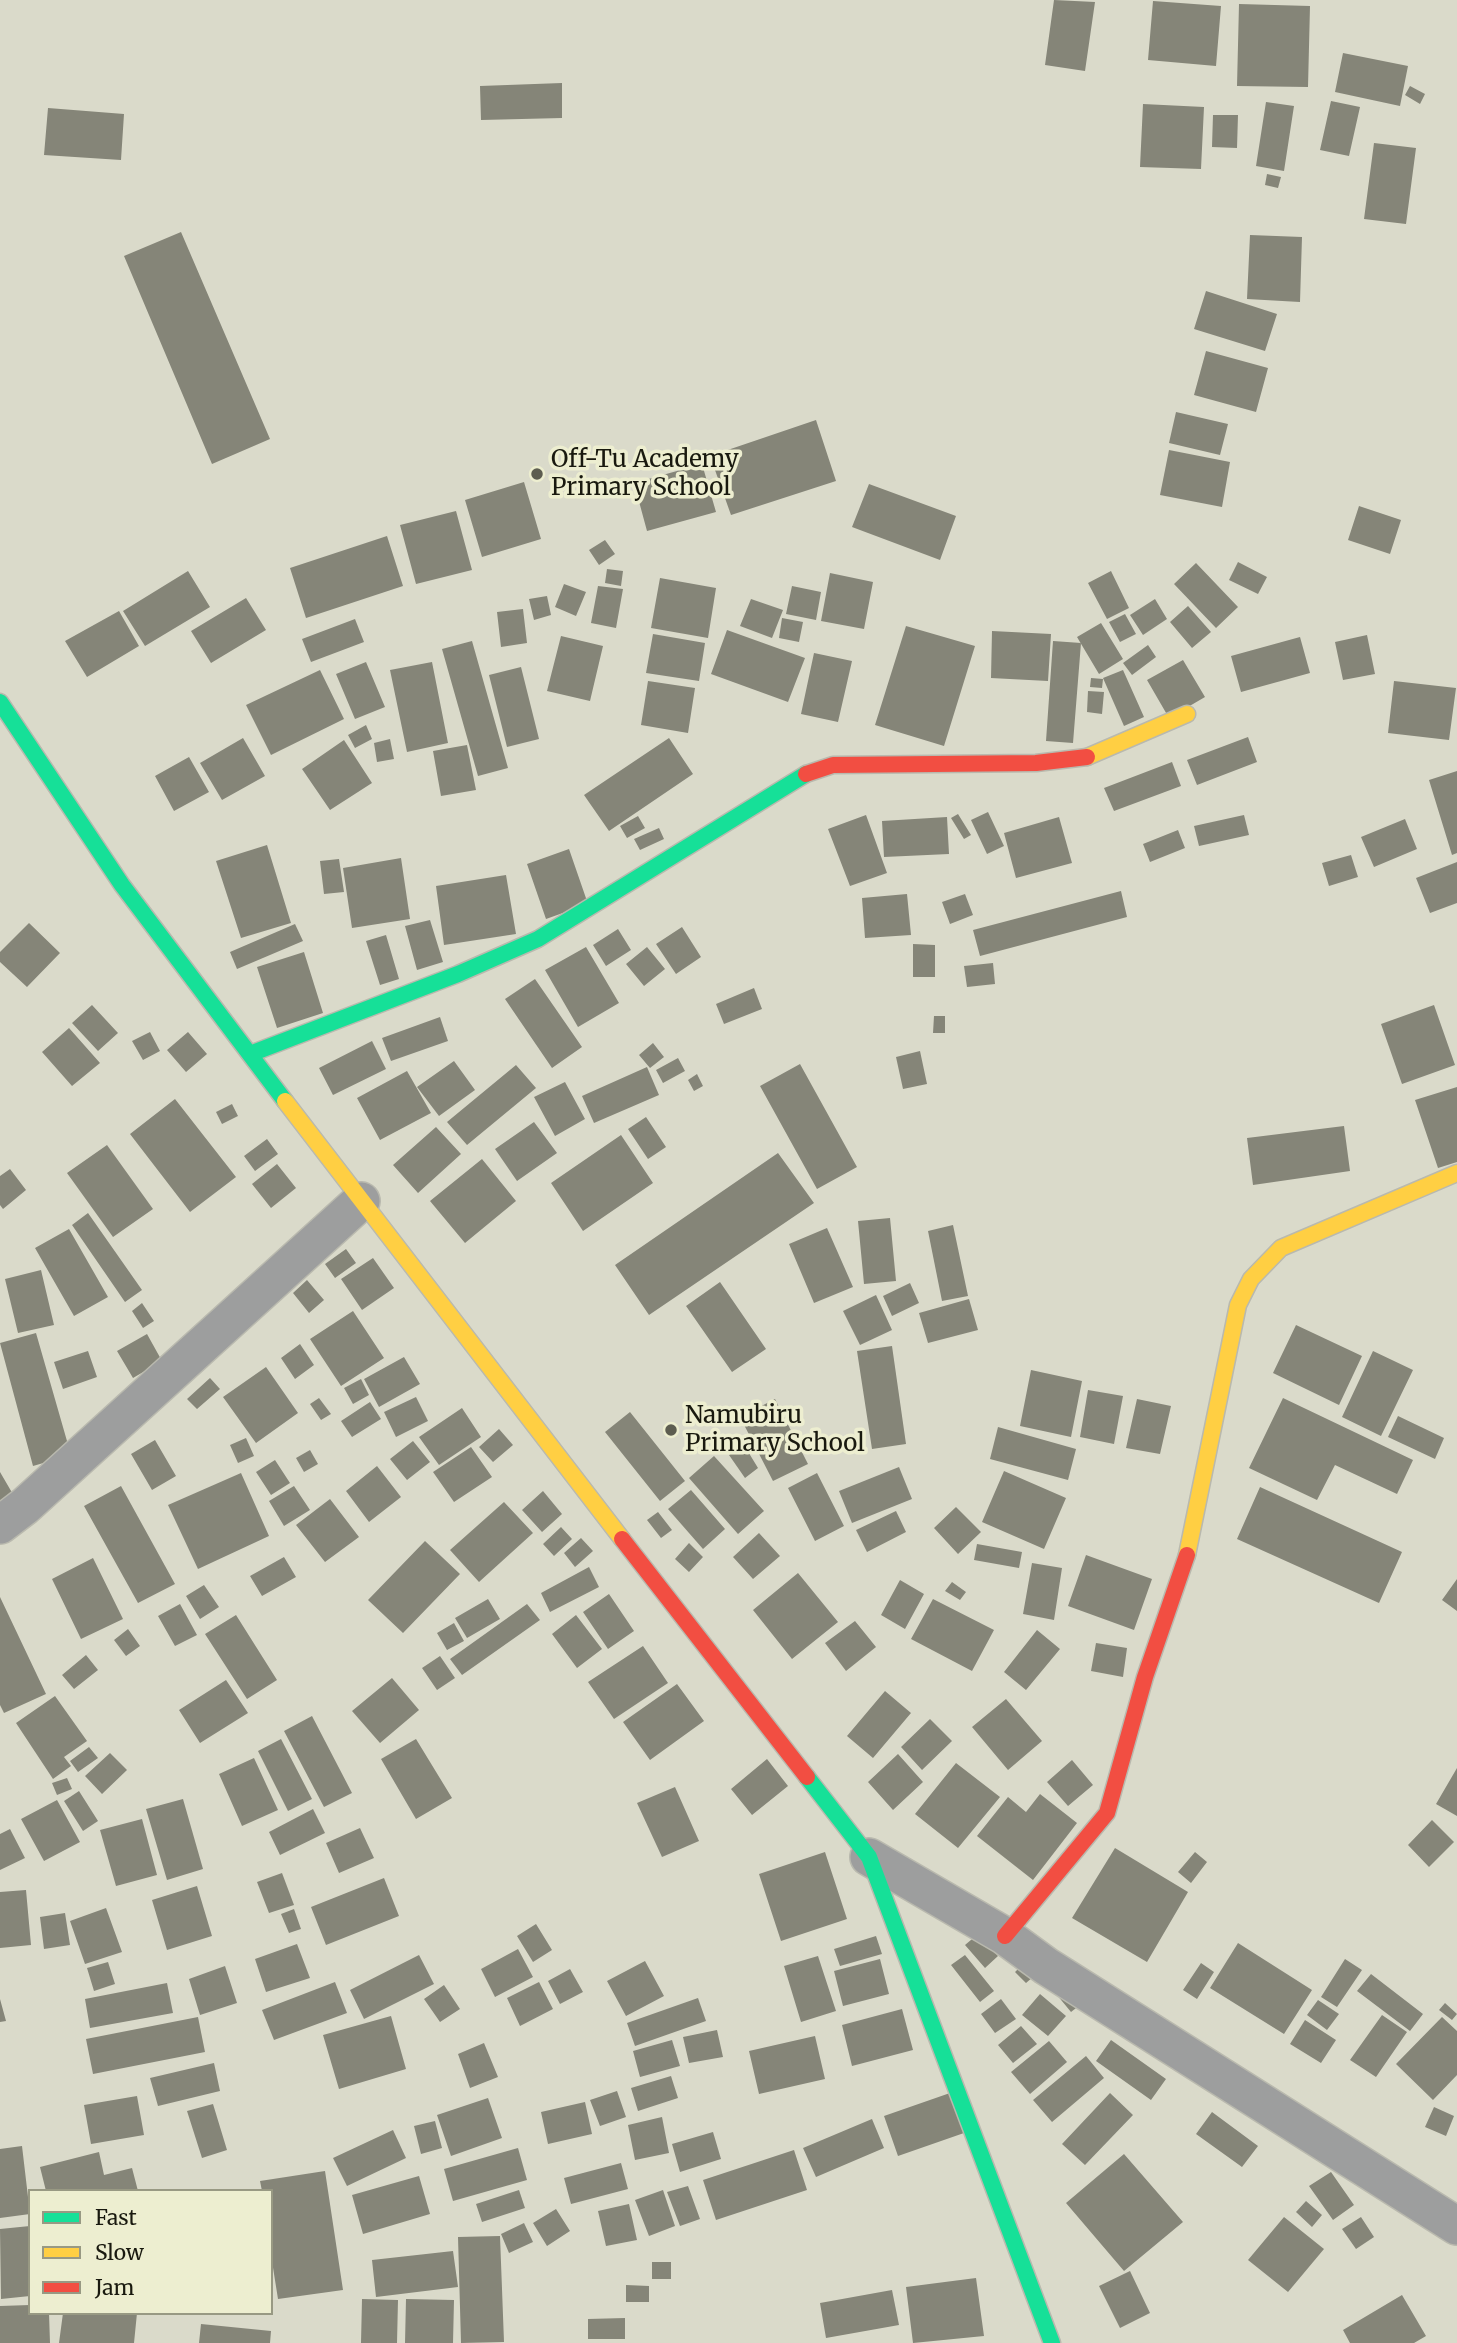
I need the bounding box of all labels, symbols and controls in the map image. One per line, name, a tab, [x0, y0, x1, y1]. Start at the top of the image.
place label: Off-Tu Academy Primary School	[551, 446, 739, 502]
marker: Off-Tu Academy Primary School	[529, 466, 545, 482]
place label: Namubiru Primary School	[685, 1402, 865, 1458]
marker: Namubiru Primary School	[663, 1422, 679, 1438]
legend	[28, 2189, 273, 2315]
text: Fast	[95, 2204, 137, 2231]
text: Slow	[95, 2239, 144, 2266]
text: Jam	[95, 2274, 134, 2301]

